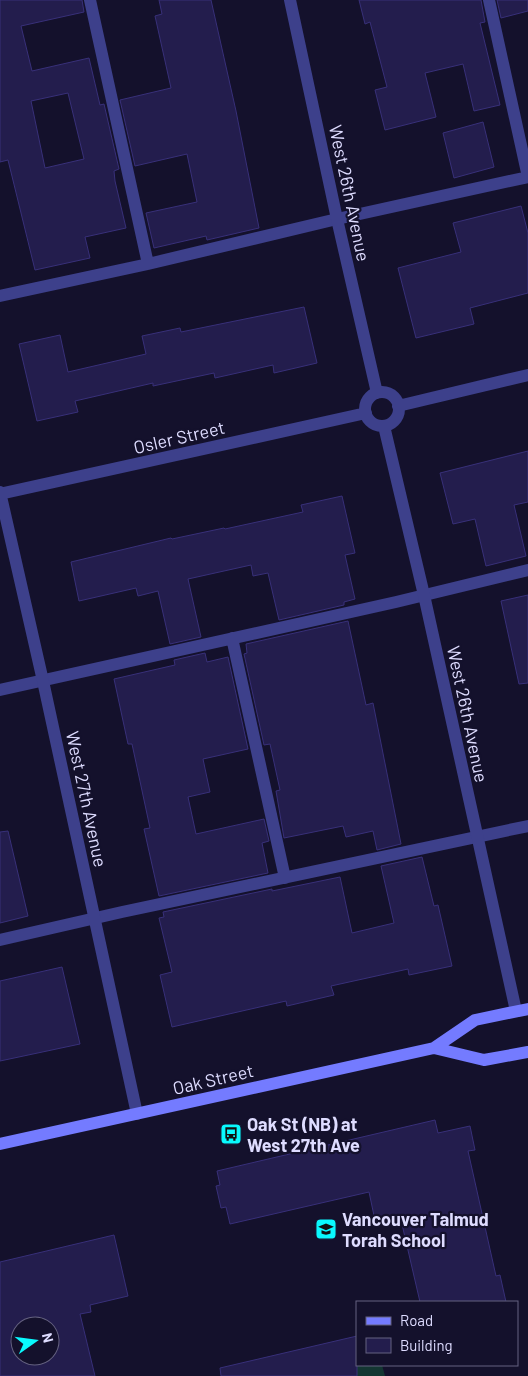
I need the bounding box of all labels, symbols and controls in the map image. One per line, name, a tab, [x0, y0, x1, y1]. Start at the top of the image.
street label: West 26th Avenue	[325, 123, 375, 263]
street label: Osler Street	[131, 416, 227, 458]
street label: West 26th Avenue	[443, 644, 493, 784]
street label: West 27th Avenue	[62, 729, 112, 869]
street label: Oak Street	[171, 1059, 255, 1099]
place label: Oak St (NB) at West 27th Ave	[247, 1113, 360, 1156]
bus stop icon: Oak St (NB) at West 27th Ave	[219, 1122, 243, 1146]
place label: Vancouver Talmud Torah School	[342, 1208, 489, 1251]
school or university icon: Vancouver Talmud Torah School	[314, 1217, 338, 1241]
legend	[356, 1301, 518, 1366]
text: Road	[400, 1311, 433, 1329]
north arrow	[10, 1316, 60, 1366]
text: N	[39, 1331, 57, 1344]
text: Building	[400, 1336, 453, 1354]

